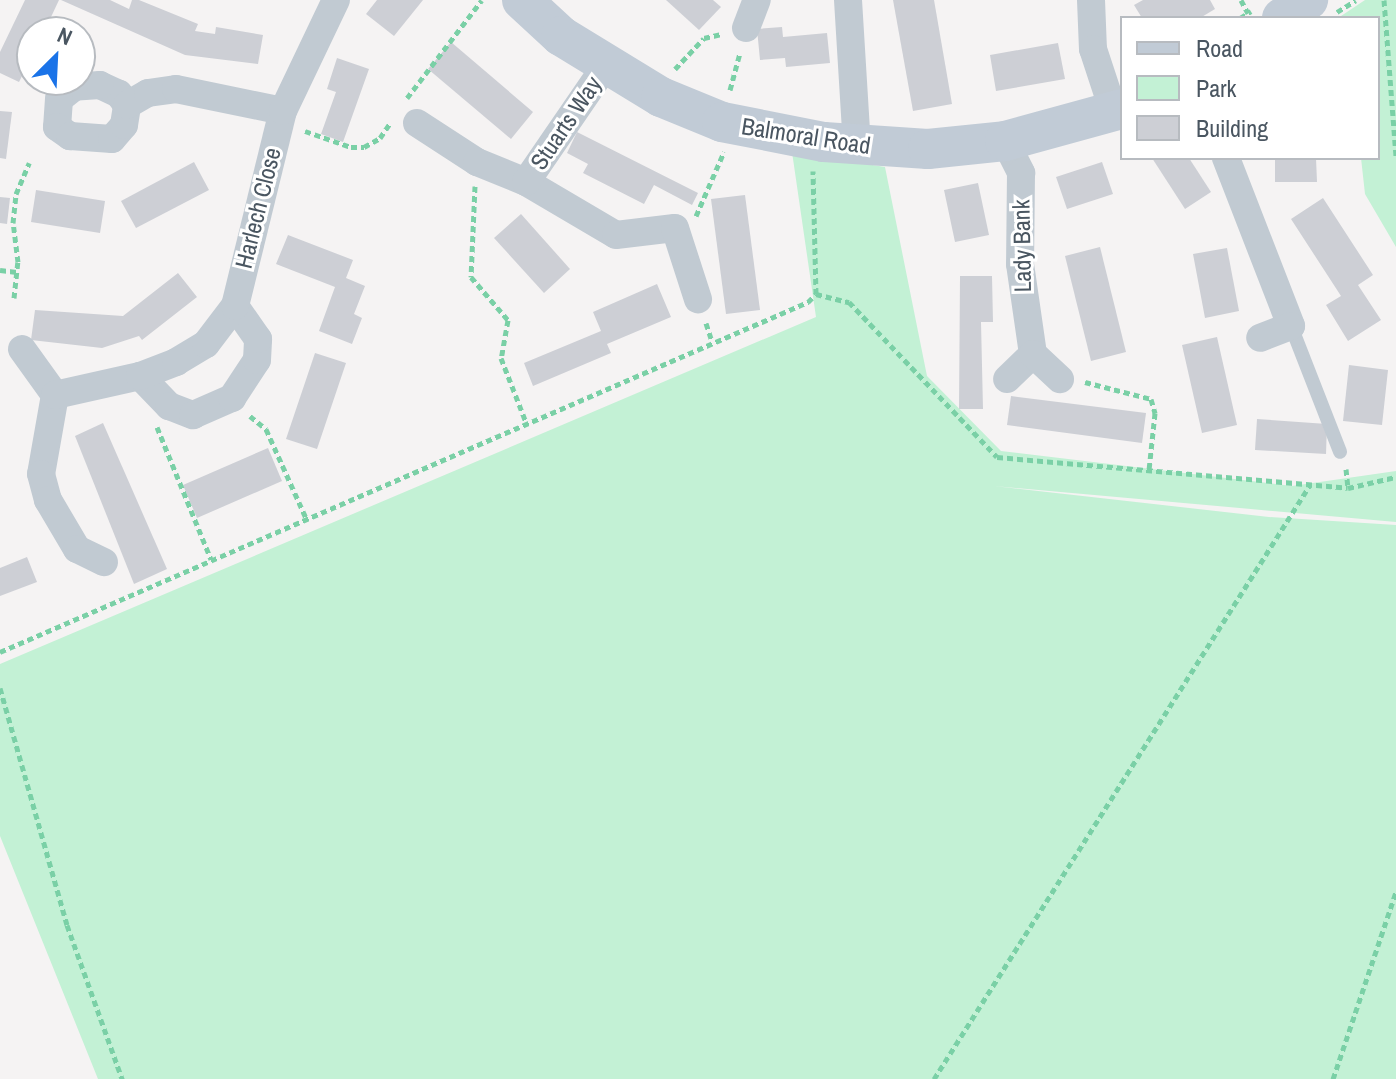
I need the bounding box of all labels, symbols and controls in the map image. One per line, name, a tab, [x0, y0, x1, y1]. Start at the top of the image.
north arrow	[16, 16, 96, 96]
legend	[1120, 16, 1380, 160]
text: N	[53, 20, 77, 52]
text: Road	[1196, 32, 1243, 64]
street label: Stuarts Way	[524, 71, 608, 175]
text: Park	[1196, 72, 1236, 104]
street label: Balmoral Road	[739, 112, 873, 160]
text: Building	[1196, 112, 1268, 144]
street label: Harlech Close	[229, 145, 287, 271]
street label: Lady Bank	[1007, 199, 1037, 293]

